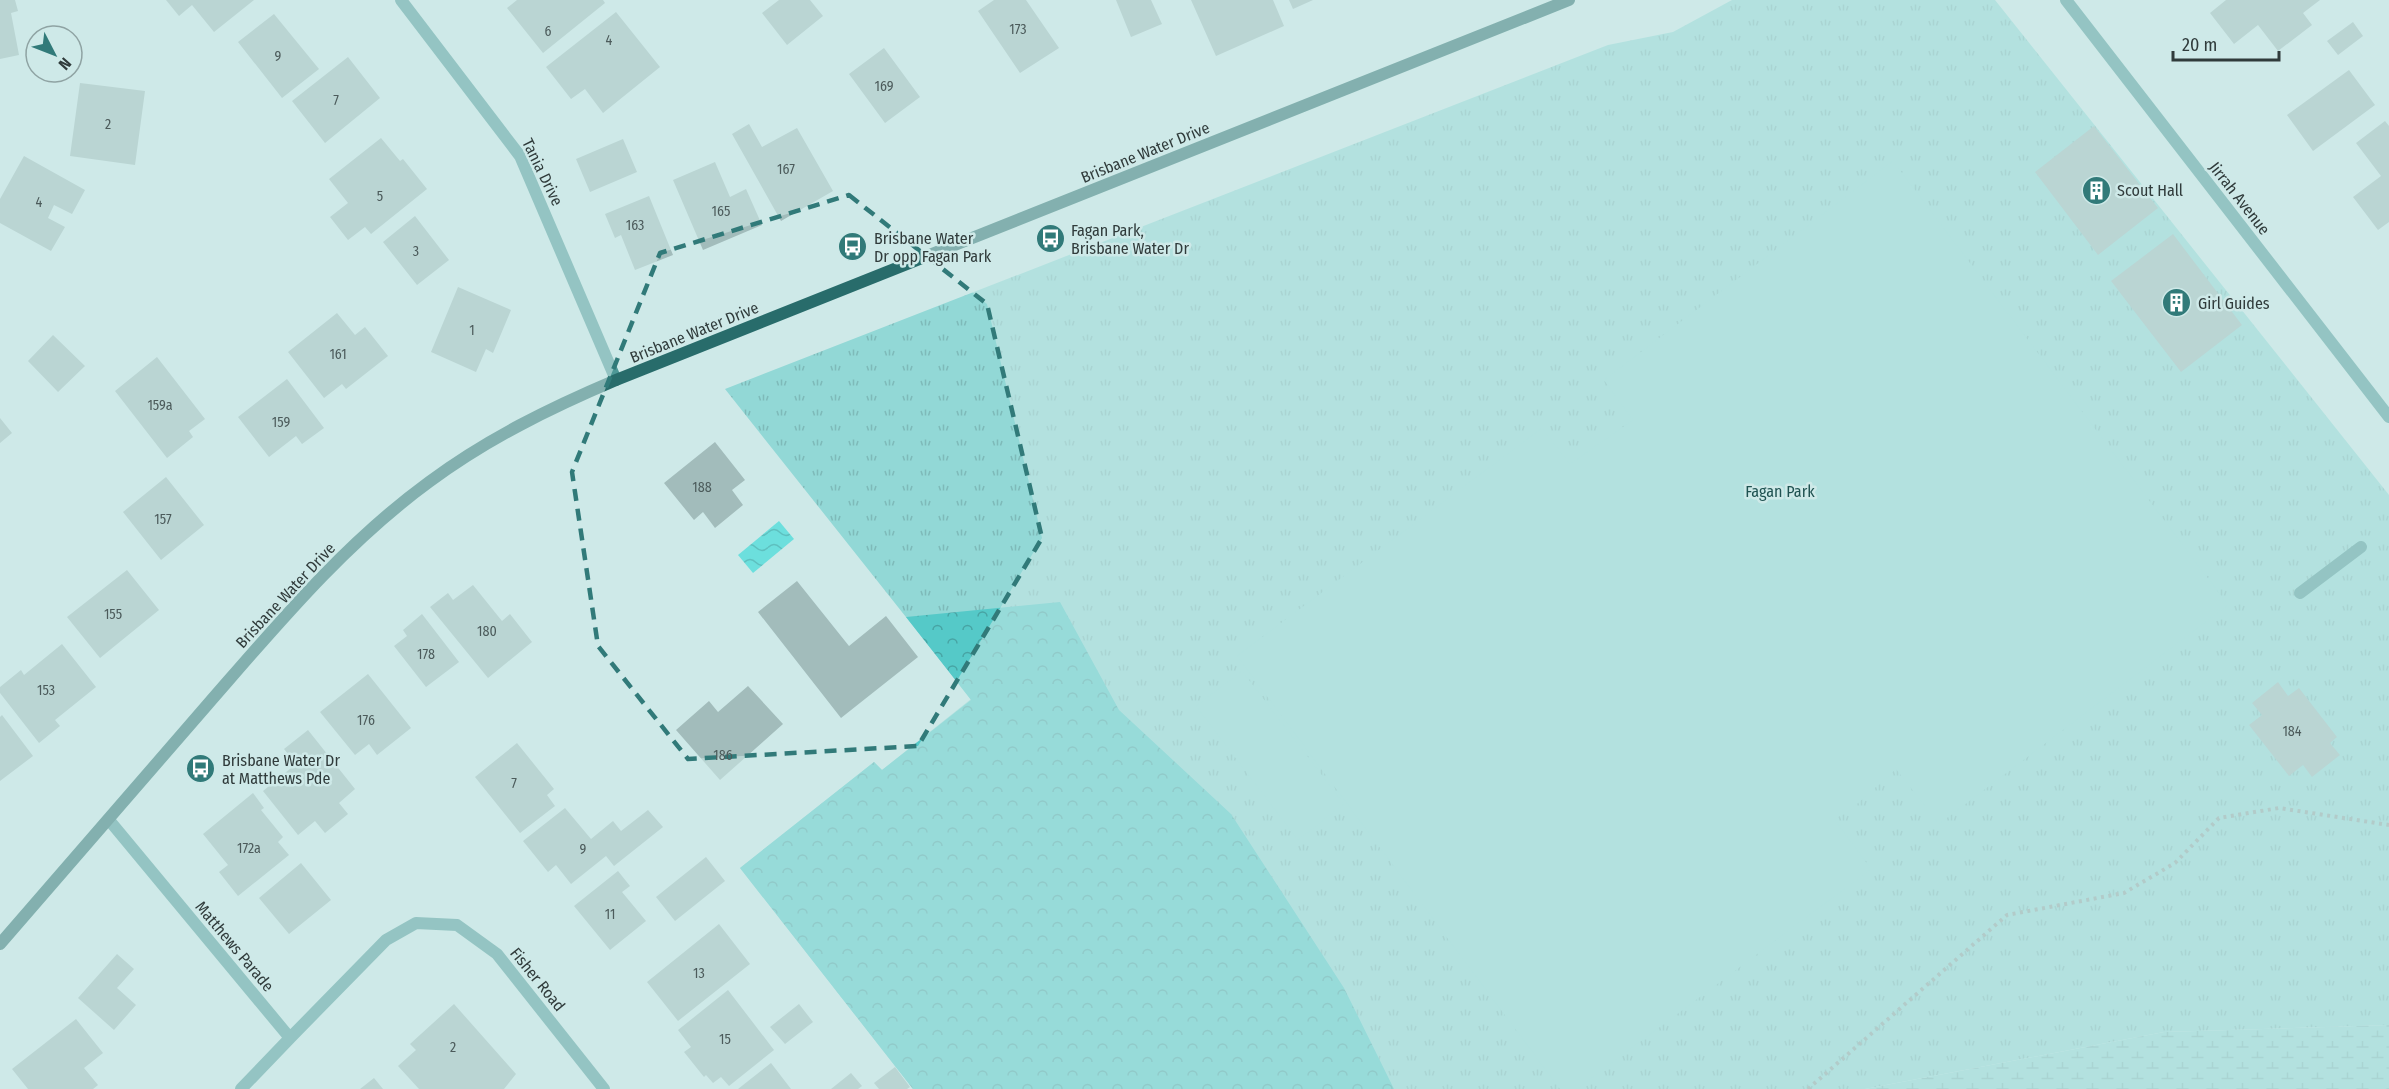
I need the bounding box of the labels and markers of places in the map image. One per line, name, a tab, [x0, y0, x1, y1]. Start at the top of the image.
building icon: Scout Hall	[2080, 174, 2112, 206]
place label: Scout Hall	[2117, 181, 2183, 200]
place label: Fagan Park, Brisbane Water Dr	[1071, 221, 1189, 258]
bus stop icon: Fagan Park, Brisbane Water Dr	[1034, 223, 1066, 255]
place label: Brisbane Water Dr opp Fagan Park	[874, 229, 992, 266]
bus stop icon: Brisbane Water Dr opp Fagan Park	[837, 231, 869, 263]
building icon: Girl Guides	[2161, 287, 2193, 319]
place label: Girl Guides	[2198, 294, 2270, 313]
place label: Brisbane Water Dr at Matthews Pde	[222, 751, 340, 788]
bus stop icon: Brisbane Water Dr at Matthews Pde	[185, 753, 217, 785]

